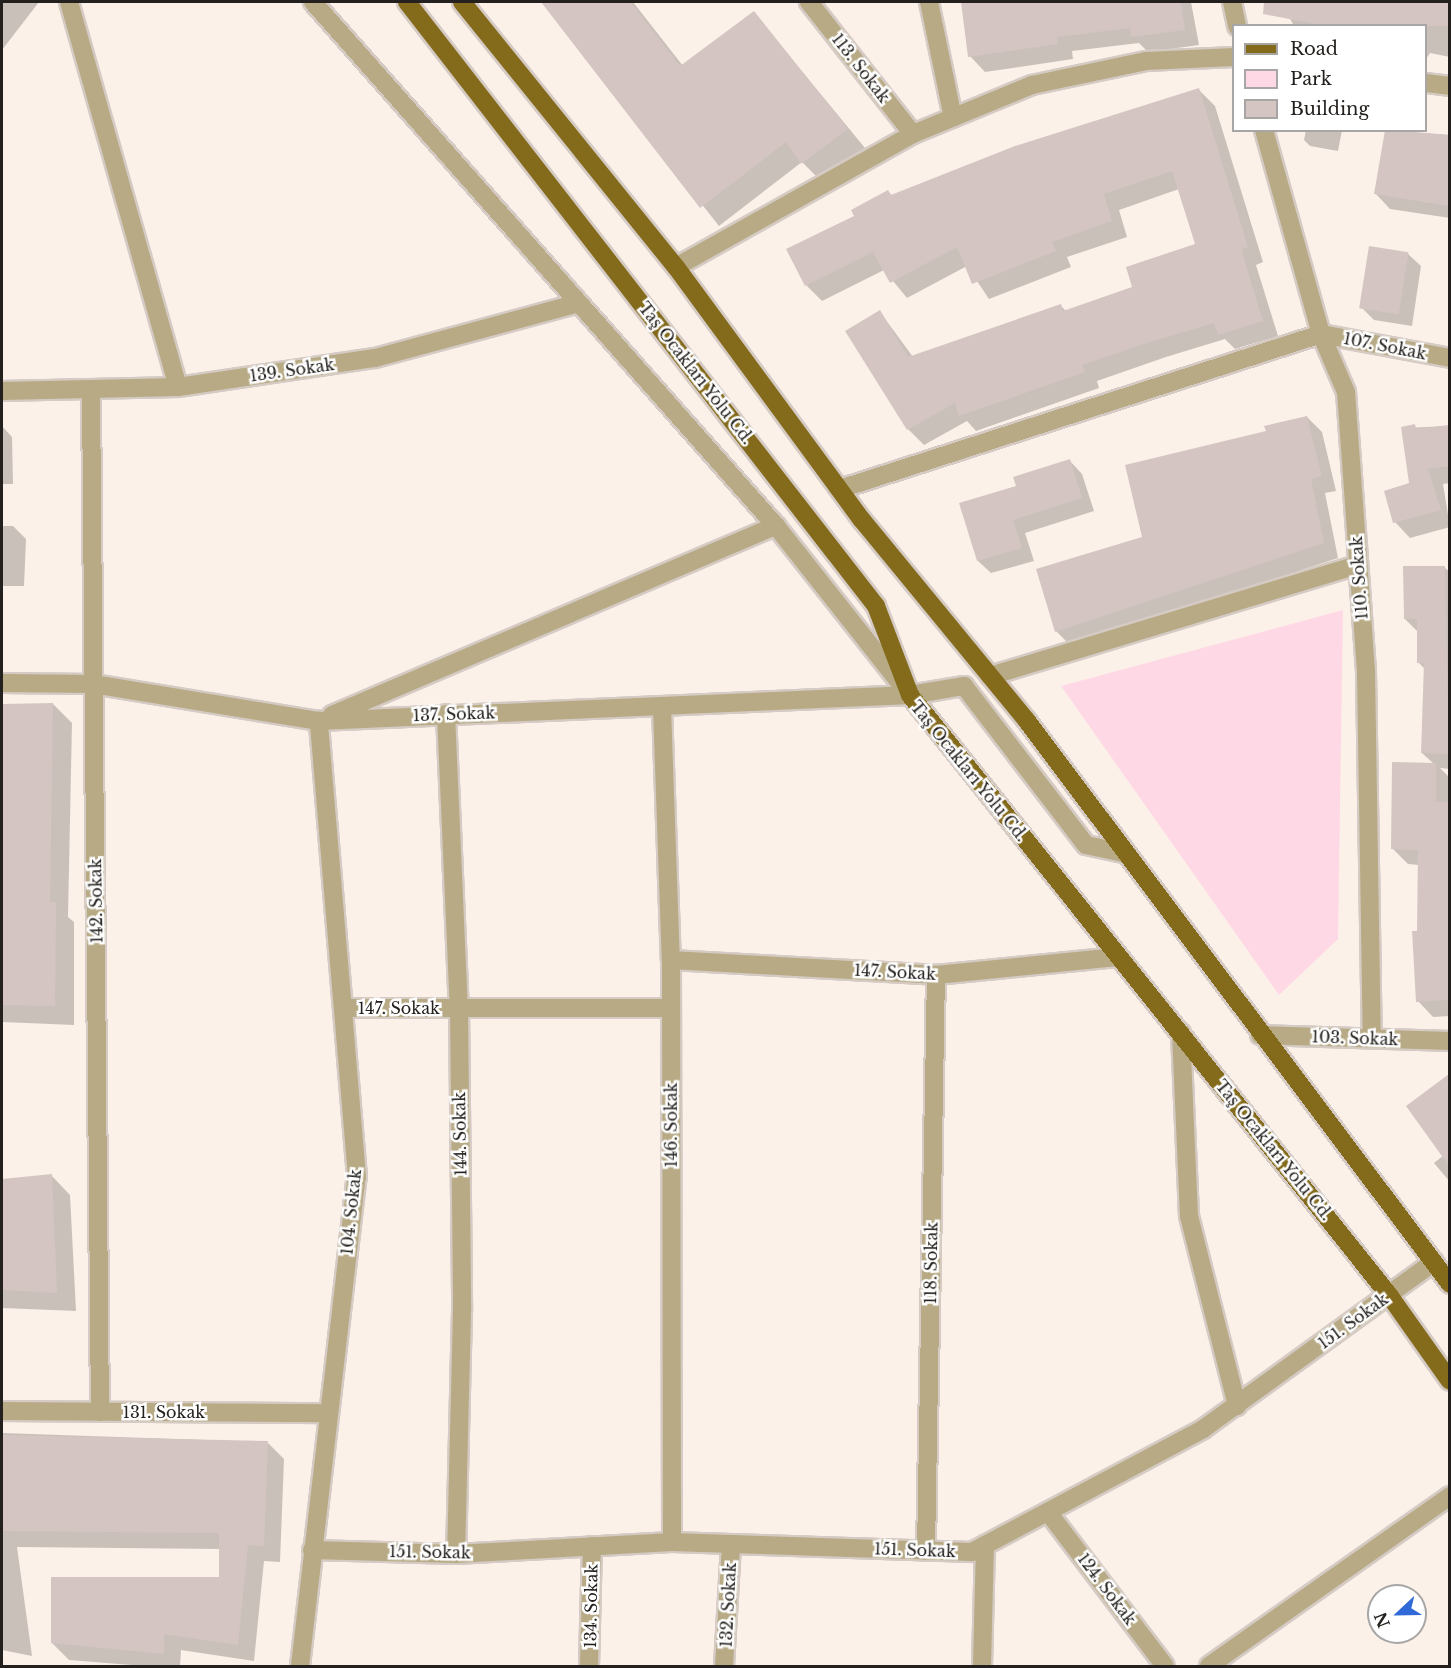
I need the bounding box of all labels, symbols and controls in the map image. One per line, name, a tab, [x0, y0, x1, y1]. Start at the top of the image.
legend	[1232, 24, 1427, 132]
street label: 113. Sokak	[828, 30, 894, 106]
text: Road	[1290, 38, 1338, 60]
text: Park	[1290, 68, 1332, 90]
text: Building	[1290, 98, 1369, 120]
street label: Taş Ocakları Yolu Cd.	[635, 298, 757, 448]
street label: 107. Sokak	[1342, 329, 1428, 363]
street label: 139. Sokak	[249, 355, 335, 385]
street label: 110. Sokak	[1347, 536, 1371, 620]
street label: Taş Ocakları Yolu Cd.	[906, 697, 1032, 845]
street label: 137. Sokak	[413, 703, 495, 725]
street label: 142. Sokak	[86, 859, 106, 943]
street label: 147. Sokak	[854, 960, 936, 984]
street label: 147. Sokak	[358, 998, 440, 1018]
street label: 103. Sokak	[1311, 1027, 1399, 1049]
street label: Taş Ocakları Yolu Cd.	[1211, 1076, 1337, 1224]
street label: 146. Sokak	[661, 1083, 681, 1167]
street label: 144. Sokak	[450, 1092, 470, 1176]
street label: 104. Sokak	[337, 1168, 365, 1256]
street label: 118. Sokak	[921, 1222, 941, 1304]
street label: 151. Sokak	[1314, 1289, 1392, 1353]
street label: 131. Sokak	[123, 1402, 205, 1422]
street label: 151. Sokak	[874, 1539, 956, 1561]
street label: 151. Sokak	[389, 1542, 471, 1562]
street label: 124. Sokak	[1074, 1549, 1140, 1629]
street label: 132. Sokak	[716, 1562, 740, 1648]
street label: 134. Sokak	[581, 1564, 601, 1648]
north arrow	[1367, 1584, 1427, 1644]
text: N	[1370, 1609, 1394, 1631]

